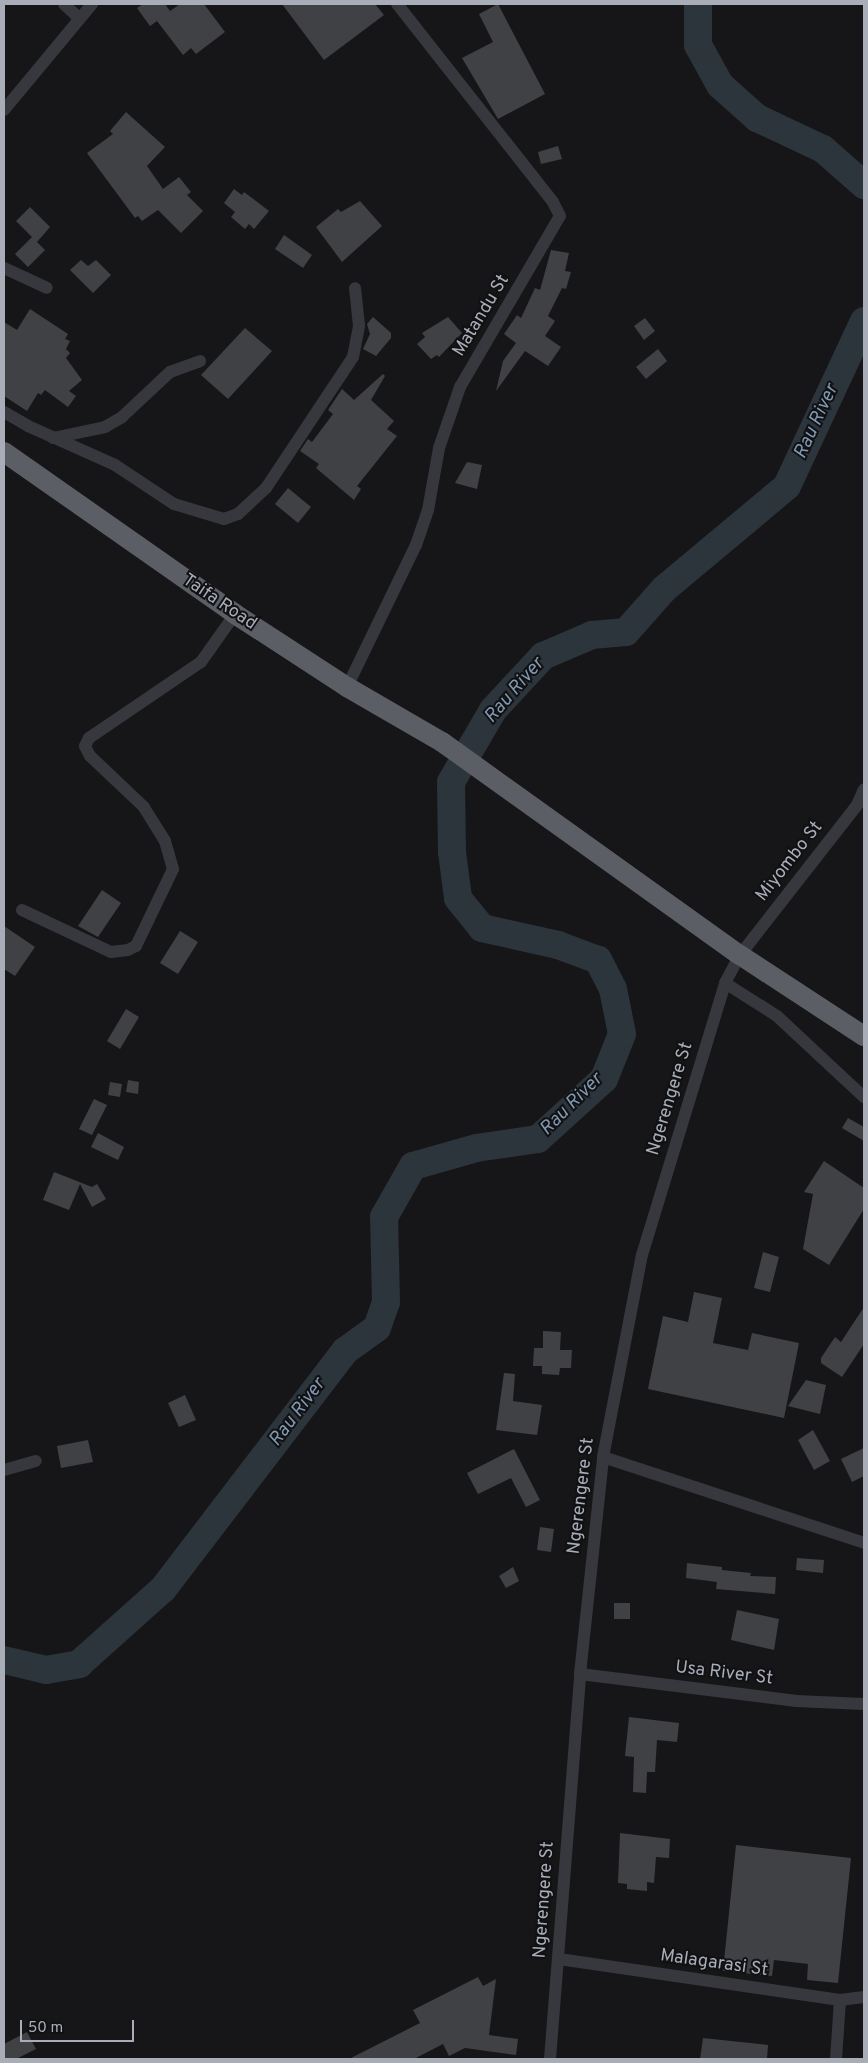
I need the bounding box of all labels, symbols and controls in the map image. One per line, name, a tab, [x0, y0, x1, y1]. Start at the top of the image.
street label: Matandu St	[449, 271, 515, 361]
water label: Rau River	[790, 381, 844, 463]
street label: Taifa Road	[178, 570, 260, 636]
water label: Rau River	[480, 654, 550, 728]
street label: Miyombo St	[752, 818, 828, 906]
street label: Ngerengere St	[644, 1040, 698, 1158]
water label: Rau River	[536, 1069, 608, 1141]
water label: Rau River	[265, 1374, 331, 1452]
street label: Ngerengere St	[564, 1436, 600, 1556]
street label: Usa River St	[674, 1657, 774, 1691]
street label: Ngerengere St	[530, 1841, 560, 1959]
street label: Malagarasi St	[659, 1946, 769, 1982]
scale bar	[22, 2010, 136, 2042]
text: 50 m	[28, 2019, 63, 2038]

